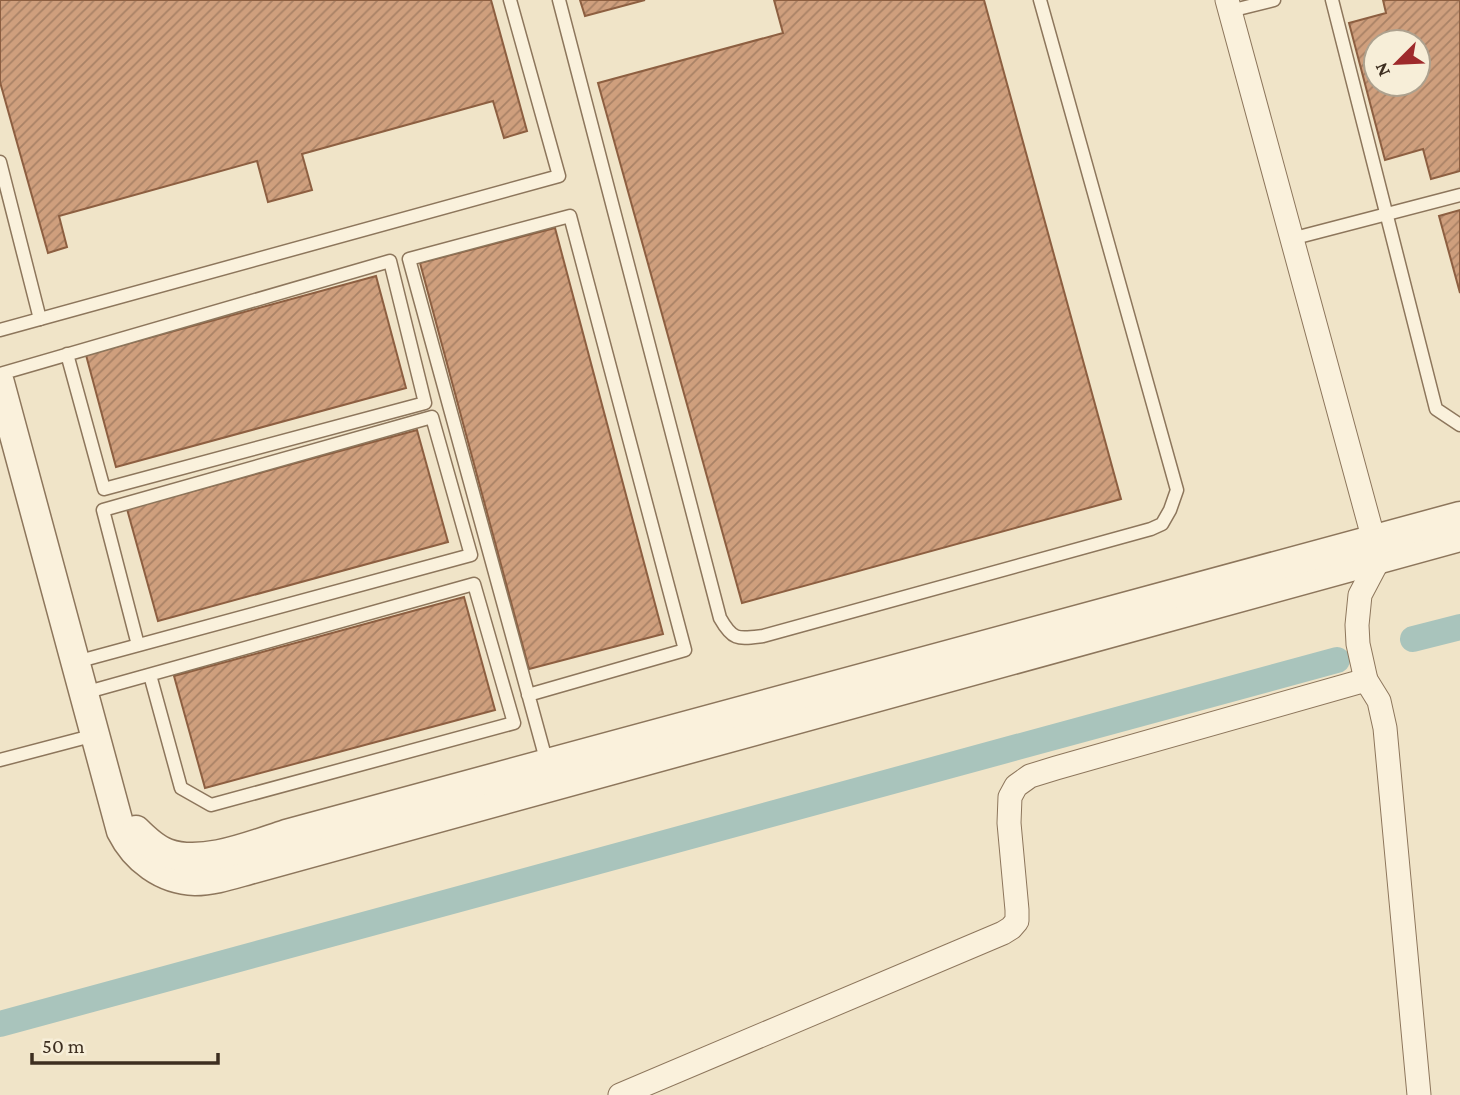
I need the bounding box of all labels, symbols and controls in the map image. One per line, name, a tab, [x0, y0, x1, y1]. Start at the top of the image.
north arrow	[1362, 28, 1432, 98]
text: N	[1370, 59, 1394, 80]
scale bar	[32, 1021, 217, 1066]
text: 50 m	[42, 1034, 85, 1058]

